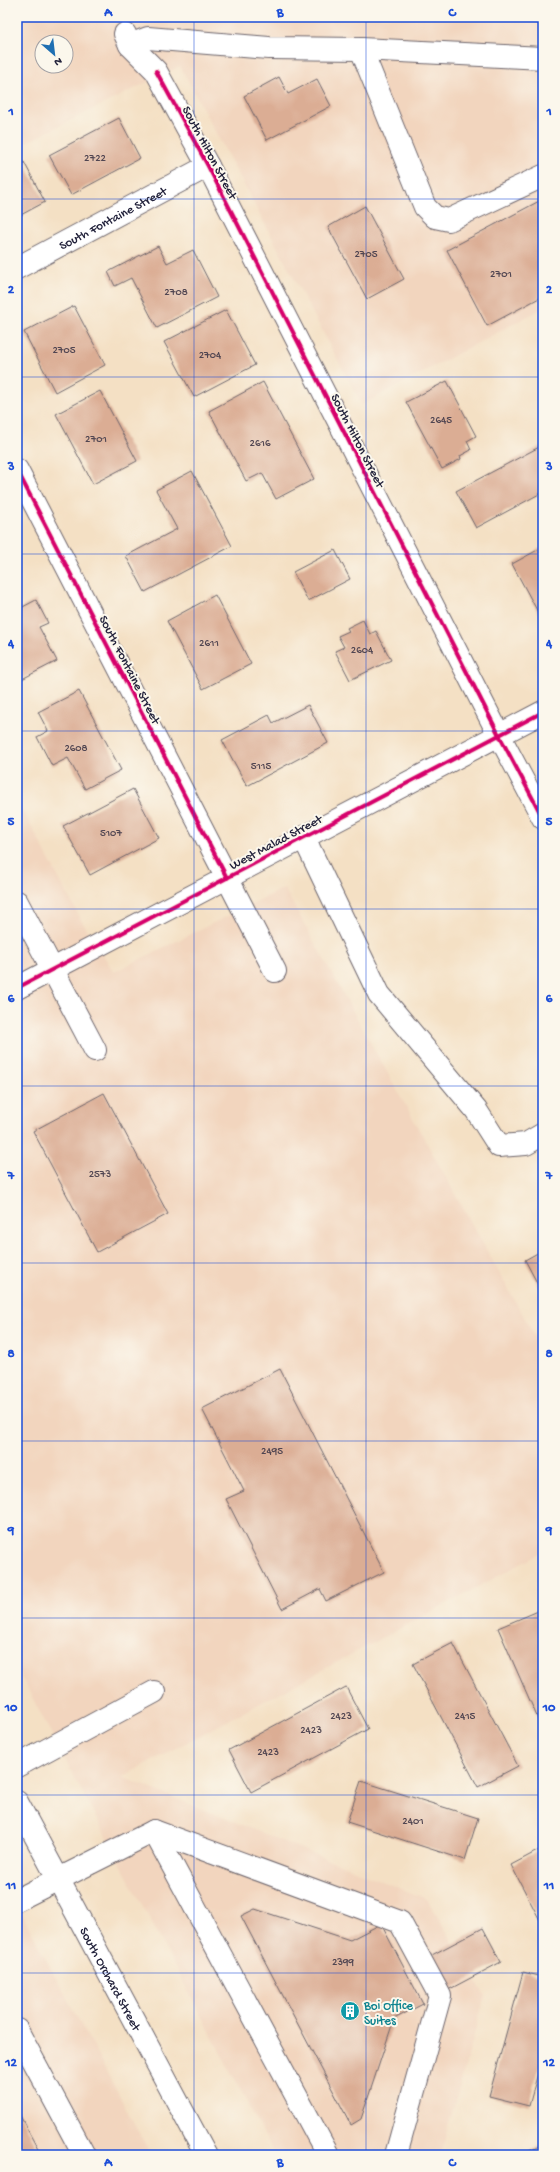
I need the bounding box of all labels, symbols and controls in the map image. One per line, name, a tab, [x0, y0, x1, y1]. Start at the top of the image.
text: A	[103, 6, 113, 21]
text: B	[276, 6, 285, 21]
text: C	[447, 6, 457, 21]
north arrow	[34, 34, 74, 74]
text: N	[52, 54, 64, 68]
street label: South Hilton Street	[178, 104, 240, 204]
text: 1	[7, 105, 14, 120]
text: 1	[545, 105, 552, 120]
house number: 2722	[84, 153, 107, 165]
street label: South Fontaine Street	[57, 184, 171, 254]
house number: 2705	[354, 249, 378, 261]
house number: 2701	[490, 269, 512, 281]
text: 2	[8, 283, 15, 298]
text: 2	[546, 283, 553, 298]
house number: 2708	[164, 287, 188, 299]
house number: 2705	[52, 345, 76, 357]
house number: 2704	[199, 350, 222, 362]
street label: South Hilton Street	[327, 392, 388, 492]
house number: 2645	[430, 415, 452, 427]
house number: 2701	[85, 434, 107, 446]
house number: 2616	[250, 438, 271, 450]
text: 3	[7, 460, 15, 475]
text: 3	[545, 460, 553, 475]
street label: South Fontaine Street	[95, 613, 163, 728]
text: 4	[7, 637, 15, 652]
text: 4	[545, 637, 553, 652]
house number: 2611	[199, 638, 219, 650]
house number: 2604	[351, 645, 374, 657]
house number: 2608	[64, 743, 88, 755]
house number: 5115	[251, 761, 271, 773]
street label: West Malad Street	[227, 812, 326, 874]
text: 5	[8, 815, 15, 830]
text: 5	[546, 815, 553, 830]
house number: 5107	[100, 828, 122, 840]
text: 6	[8, 992, 15, 1007]
text: 6	[546, 992, 553, 1007]
text: 7	[7, 1169, 16, 1184]
house number: 2573	[89, 1169, 112, 1181]
text: 7	[545, 1169, 554, 1184]
text: 8	[7, 1347, 15, 1362]
text: 8	[545, 1347, 553, 1362]
house number: 2495	[261, 1446, 283, 1458]
text: 9	[7, 1524, 15, 1539]
text: 9	[545, 1524, 553, 1539]
text: 10	[4, 1701, 18, 1716]
text: 10	[542, 1701, 556, 1716]
house number: 2423	[330, 1711, 352, 1723]
house number: 2415	[455, 1711, 476, 1723]
house number: 2423	[300, 1725, 322, 1737]
house number: 2423	[257, 1747, 279, 1759]
house number: 2401	[402, 1816, 424, 1828]
text: 11	[5, 1879, 16, 1894]
text: 11	[543, 1879, 554, 1894]
street label: South Orchard Street	[75, 1925, 144, 2035]
house number: 2399	[332, 1957, 355, 1969]
place label: Boi Office Suites	[363, 1999, 413, 2029]
building icon: Boi Office Suites	[339, 2000, 361, 2022]
text: 12	[4, 2056, 17, 2071]
text: 12	[542, 2056, 555, 2071]
text: A	[103, 2156, 113, 2171]
text: B	[276, 2156, 285, 2171]
text: C	[447, 2156, 457, 2171]

